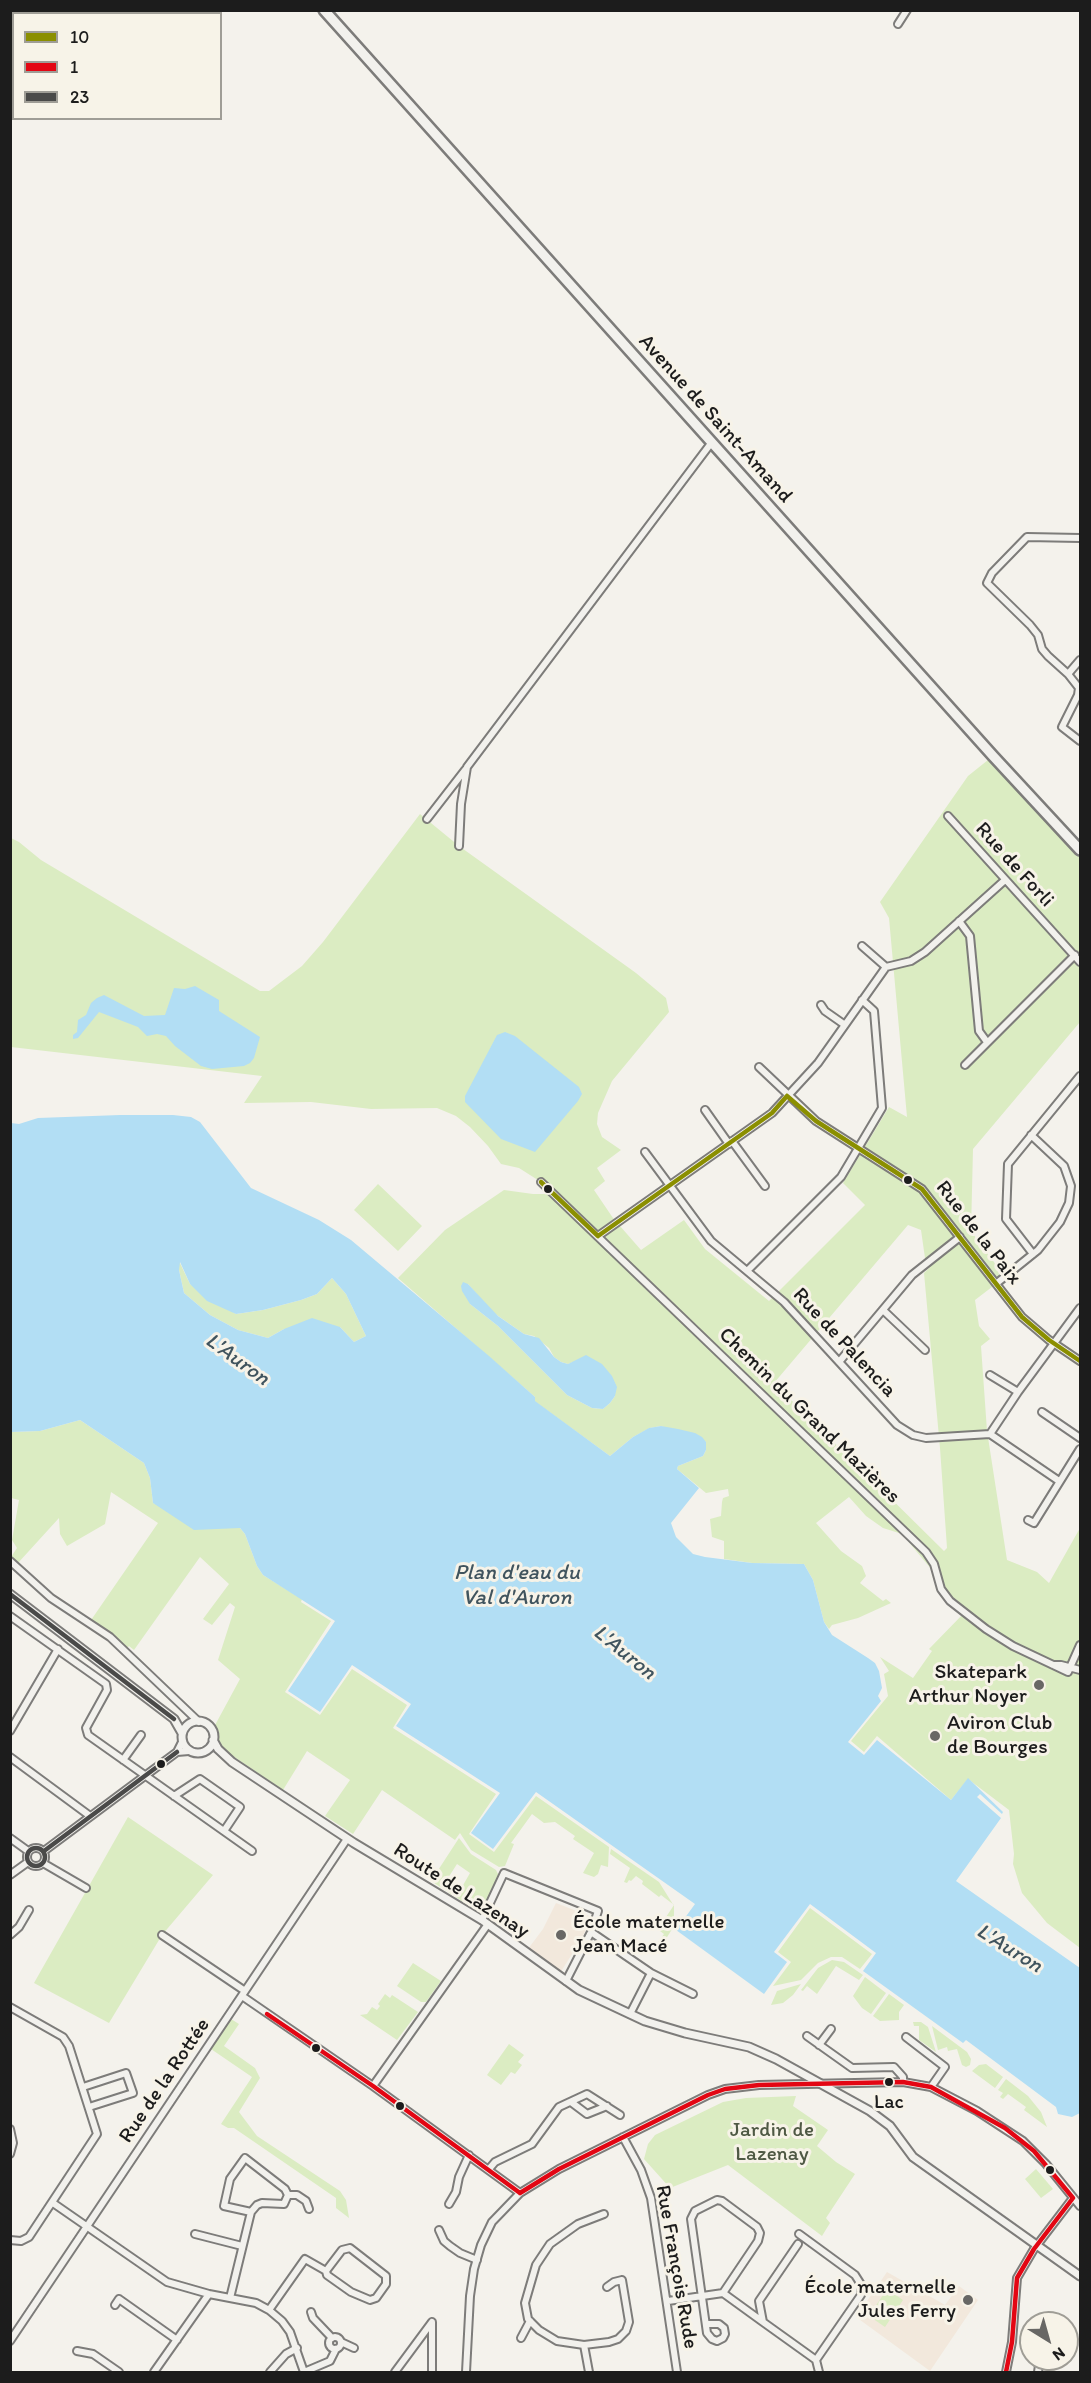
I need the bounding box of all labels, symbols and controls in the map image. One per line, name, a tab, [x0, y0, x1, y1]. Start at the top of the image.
legend	[12, 12, 222, 120]
text: 10	[70, 26, 89, 48]
text: 1	[70, 56, 78, 78]
text: 23	[70, 86, 89, 108]
street label: Avenue de Saint-Amand	[633, 330, 797, 508]
street label: Rue de Forli	[969, 817, 1059, 913]
unlabelled marker	[902, 1174, 914, 1186]
street label: Rue de la Paix	[930, 1176, 1026, 1290]
unlabelled marker	[542, 1183, 554, 1195]
street label: Rue de Palencia	[787, 1283, 901, 1403]
street label: Chemin du Grand Mazières	[713, 1323, 905, 1509]
water label: L'Auron	[200, 1328, 274, 1392]
water label: Plan d'eau du Val d'Auron	[454, 1560, 580, 1612]
water label: L'Auron	[587, 1620, 661, 1686]
place label: Skatepark Arthur Noyer	[909, 1660, 1027, 1710]
marker: Skatepark Arthur Noyer	[1032, 1678, 1046, 1692]
place label: Aviron Club de Bourges	[947, 1711, 1052, 1761]
marker: Aviron Club de Bourges	[928, 1729, 942, 1743]
unlabelled marker	[155, 1758, 167, 1770]
street label: Route de Lazenay	[388, 1838, 534, 1944]
place label: École maternelle Jean Macé	[573, 1910, 724, 1960]
water label: L'Auron	[971, 1918, 1047, 1980]
marker: École maternelle Jean Macé	[554, 1928, 568, 1942]
street label: Rue de la Rottée	[114, 2014, 216, 2148]
unlabelled marker	[310, 2042, 322, 2054]
marker: Lac	[883, 2076, 895, 2088]
place label: Lac	[874, 2091, 904, 2115]
unlabelled marker	[394, 2100, 406, 2112]
park label: Jardin de Lazenay	[730, 2118, 814, 2168]
unlabelled marker	[1044, 2164, 1056, 2176]
street label: Rue François Rude	[649, 2183, 703, 2351]
place label: École maternelle Jules Ferry	[805, 2275, 956, 2325]
marker: École maternelle Jules Ferry	[961, 2293, 975, 2307]
north arrow	[1019, 2311, 1079, 2371]
text: N	[1049, 2343, 1069, 2365]

